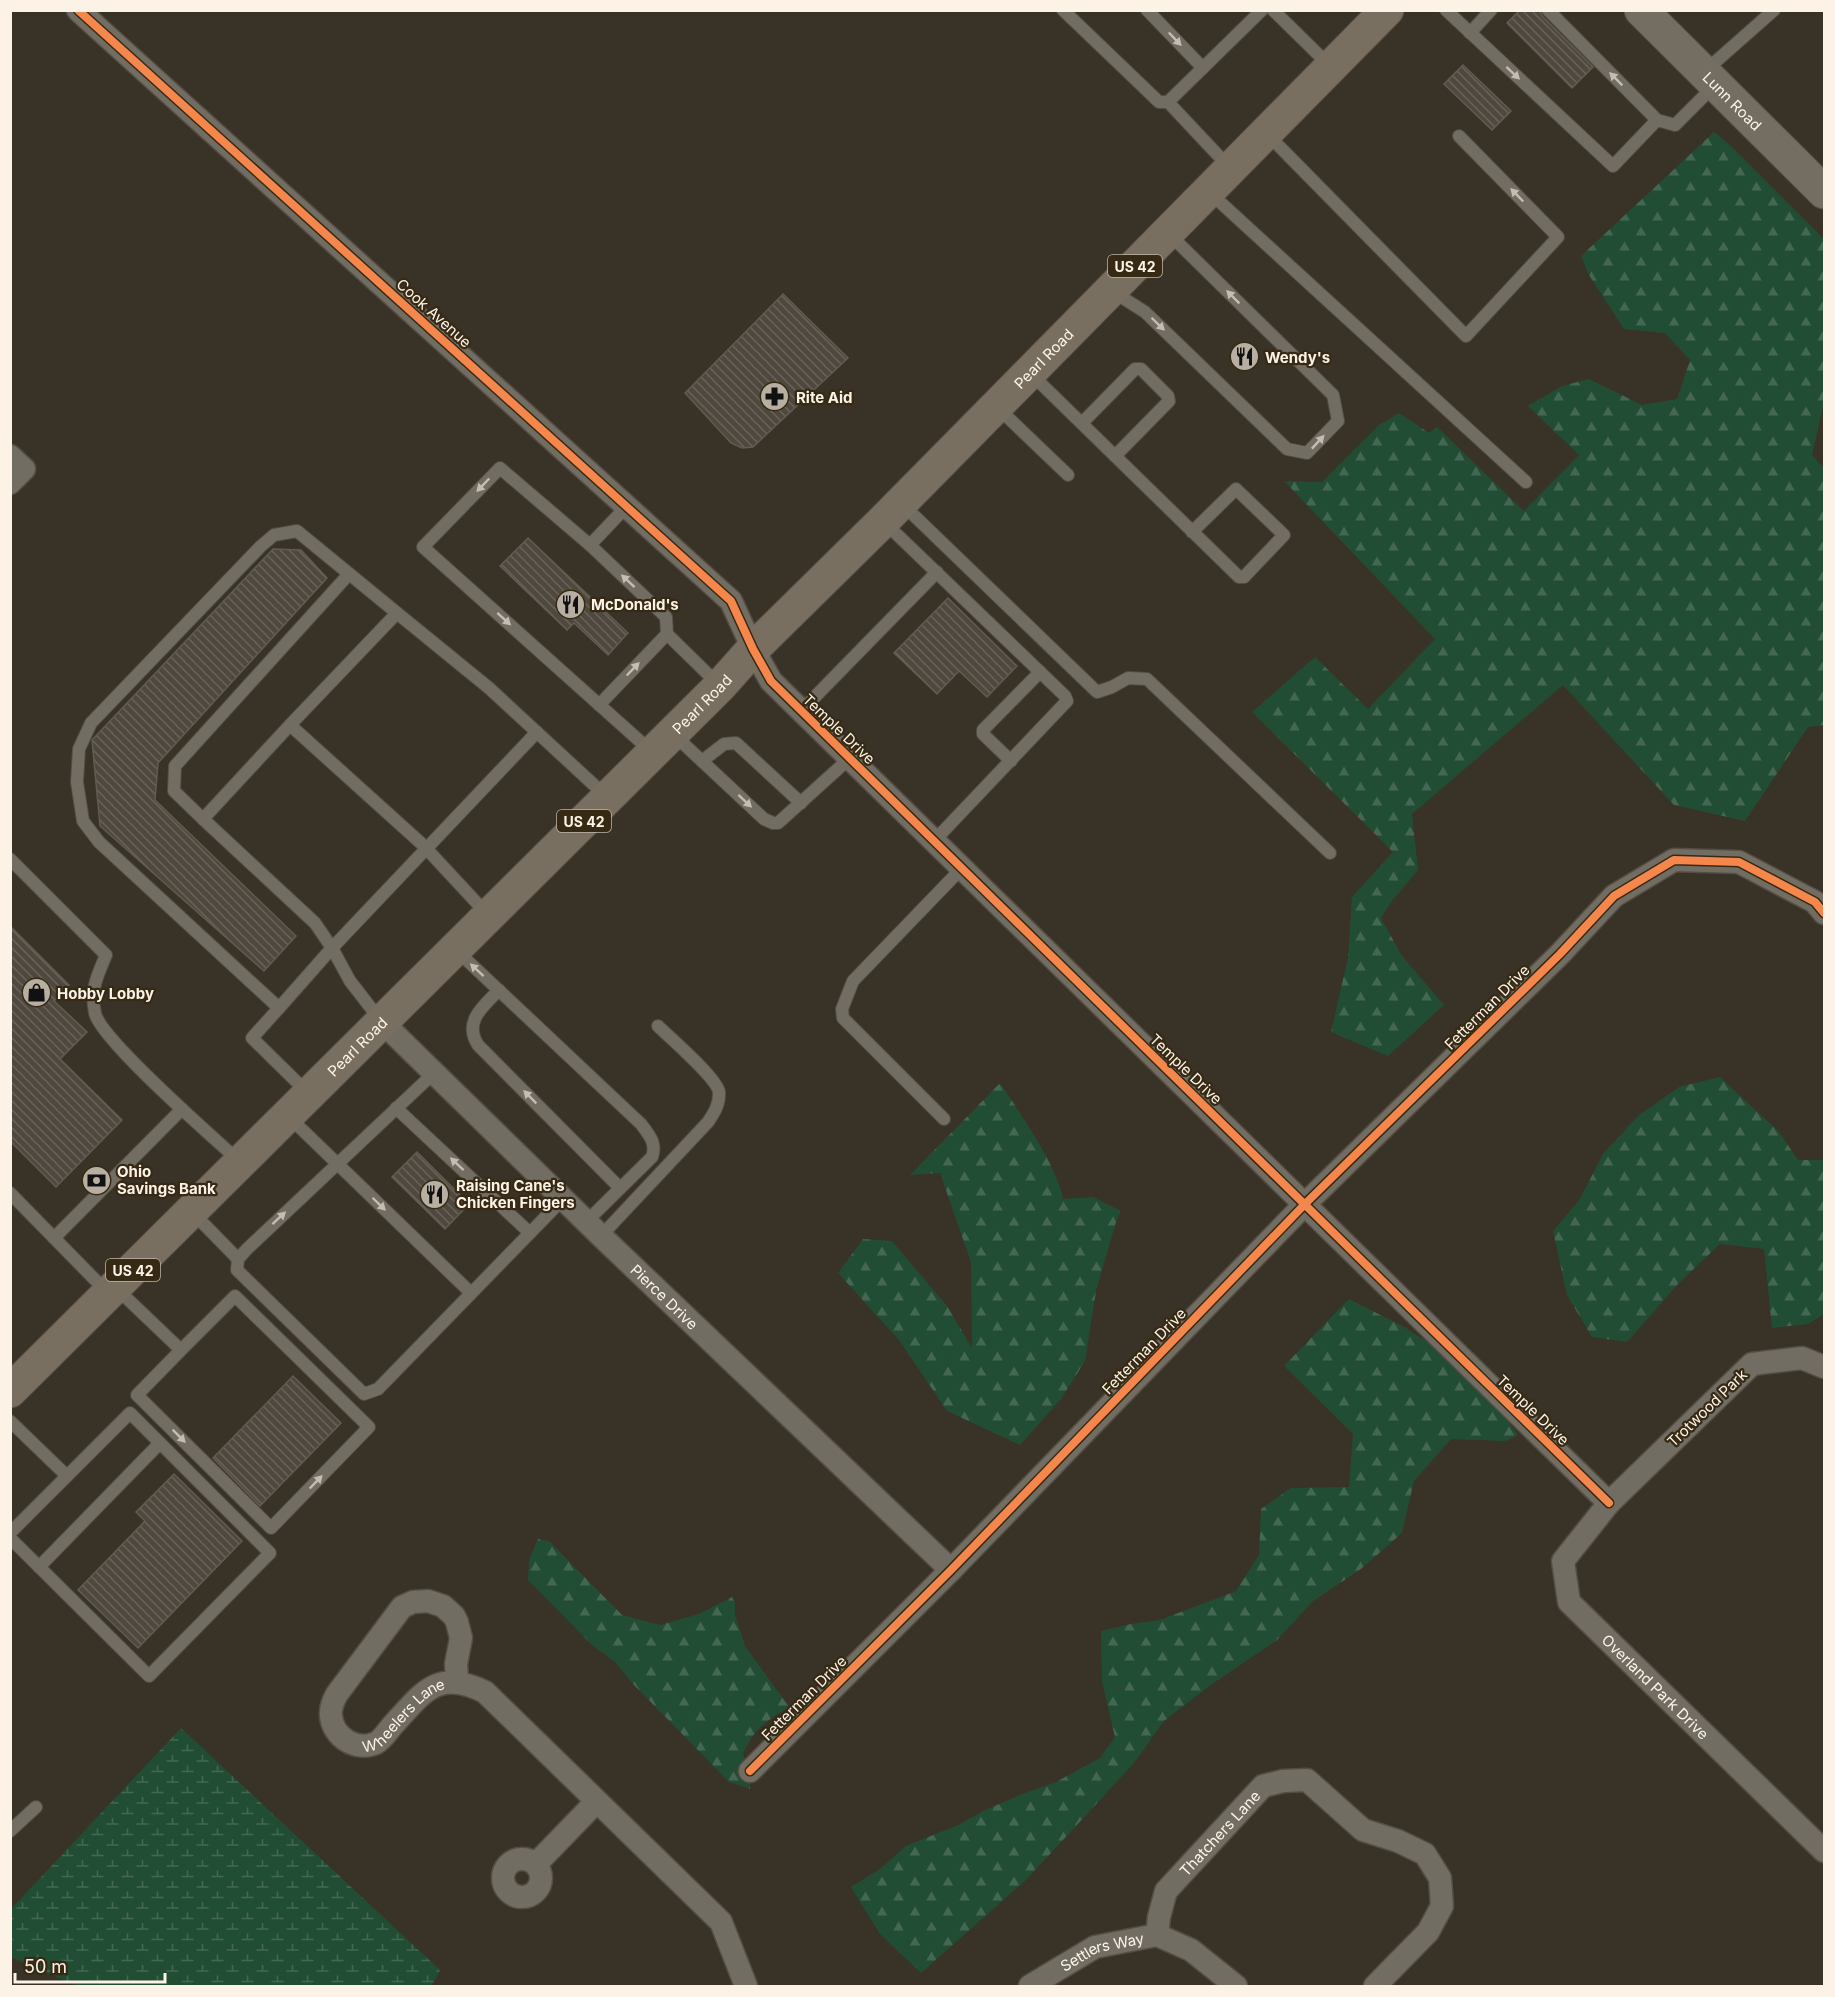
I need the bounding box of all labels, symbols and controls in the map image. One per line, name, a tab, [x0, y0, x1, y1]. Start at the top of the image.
one-way arrow	[1168, 32, 1182, 47]
one-way arrow	[1505, 66, 1520, 80]
street label: Lunn Road	[1699, 68, 1766, 134]
one-way arrow	[1609, 72, 1623, 86]
one-way arrow	[1511, 189, 1525, 203]
road number: US 42	[1108, 255, 1162, 277]
street label: Cook Avenue	[393, 274, 475, 352]
one-way arrow	[1226, 290, 1241, 304]
one-way arrow	[1150, 317, 1164, 331]
street label: Pearl Road	[1010, 324, 1077, 392]
restaurant icon: Wendy's	[1228, 341, 1260, 373]
place label: Wendy's	[1265, 348, 1330, 367]
pharmacy icon: Rite Aid	[759, 381, 791, 413]
place label: Rite Aid	[796, 388, 853, 407]
one-way arrow	[1311, 435, 1324, 450]
one-way arrow	[477, 478, 491, 492]
one-way arrow	[622, 575, 636, 589]
restaurant icon: McDonald's	[554, 588, 586, 620]
place label: McDonald's	[591, 595, 679, 614]
one-way arrow	[496, 612, 511, 625]
one-way arrow	[626, 663, 640, 677]
street label: Pearl Road	[668, 670, 736, 738]
street label: Temple Drive	[799, 690, 879, 768]
one-way arrow	[737, 794, 752, 808]
road number: US 42	[557, 810, 611, 832]
street label: Fetterman Drive	[1440, 960, 1534, 1054]
one-way arrow	[469, 963, 484, 977]
shop icon: Hobby Lobby	[20, 977, 52, 1009]
place label: Hobby Lobby	[57, 984, 154, 1003]
street label: Pearl Road	[323, 1013, 391, 1080]
street label: Temple Drive	[1146, 1030, 1226, 1108]
one-way arrow	[523, 1090, 537, 1104]
one-way arrow	[449, 1157, 464, 1171]
place label: Ohio Savings Bank	[117, 1162, 216, 1198]
bank icon: Ohio Savings Bank	[80, 1164, 112, 1196]
place label: Raising Cane's Chicken Fingers	[456, 1176, 575, 1212]
restaurant icon: Raising Cane's Chicken Fingers	[419, 1178, 451, 1210]
one-way arrow	[372, 1197, 386, 1211]
one-way arrow	[272, 1211, 287, 1225]
road number: US 42	[106, 1259, 160, 1281]
street label: Pierce Drive	[627, 1260, 702, 1333]
street label: Fetterman Drive	[1098, 1304, 1190, 1398]
street label: Trotwood Park	[1663, 1365, 1752, 1451]
street label: Temple Drive	[1493, 1371, 1573, 1449]
one-way arrow	[171, 1428, 185, 1442]
one-way arrow	[308, 1475, 322, 1489]
street label: Overland Park Drive	[1598, 1630, 1713, 1743]
street label: Fetterman Drive	[757, 1651, 851, 1745]
street label: Wheelers Lane	[360, 1674, 447, 1756]
street label: Thatchers Lane	[1175, 1786, 1264, 1880]
street label: Settlers Way	[1057, 1928, 1146, 1975]
scale bar	[15, 1946, 165, 1984]
text: 50 m	[24, 1956, 67, 1977]

